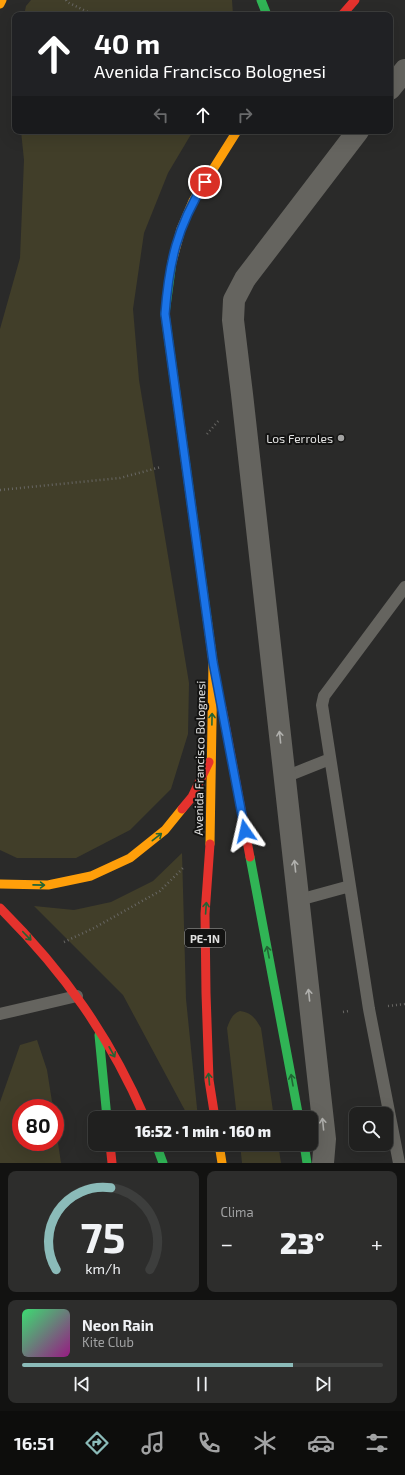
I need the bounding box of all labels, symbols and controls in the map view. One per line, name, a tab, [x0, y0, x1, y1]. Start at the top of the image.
text: 40 m	[94, 26, 160, 60]
icon: ahead	[28, 28, 80, 80]
text: Avenida Francisco Bolognesi	[94, 60, 326, 82]
icon: left	[150, 104, 172, 126]
icon: ahead	[192, 104, 214, 126]
icon: right	[234, 104, 256, 126]
pin	[188, 165, 222, 199]
icon: arrive	[194, 171, 216, 193]
place label: Los Ferroles	[266, 431, 333, 445]
marker: Los Ferroles	[336, 433, 346, 443]
street label: Avenida Francisco Bolognesi	[191, 681, 207, 835]
one-way arrow	[208, 713, 216, 726]
one-way arrow	[277, 731, 284, 744]
position arrow	[224, 810, 266, 852]
one-way arrow	[151, 832, 162, 841]
one-way arrow	[291, 860, 299, 873]
one-way arrow	[32, 881, 45, 889]
one-way arrow	[202, 902, 209, 915]
road number: PE-1N	[185, 929, 225, 947]
one-way arrow	[22, 931, 31, 941]
one-way arrow	[264, 946, 272, 959]
one-way arrow	[305, 989, 313, 1002]
one-way arrow	[109, 1046, 117, 1058]
one-way arrow	[206, 1073, 213, 1086]
one-way arrow	[288, 1073, 296, 1086]
speed limit sign: 80	[12, 1099, 64, 1151]
map controls	[349, 1107, 393, 1151]
button: search	[349, 1107, 393, 1151]
one-way arrow	[320, 1118, 327, 1131]
text: 16:52 · 1 min · 160 m	[135, 1122, 271, 1140]
text: Clima	[221, 1204, 254, 1220]
text: 75	[81, 1210, 126, 1260]
text: 23°	[280, 1224, 325, 1260]
text: −	[221, 1230, 233, 1256]
text: +	[371, 1230, 383, 1256]
text: km/h	[86, 1259, 121, 1276]
text: Neon Rain	[82, 1316, 154, 1334]
text: Kite Club	[82, 1334, 134, 1350]
icon: previous	[71, 1373, 93, 1395]
icon: pause	[191, 1373, 213, 1395]
icon: next	[312, 1373, 334, 1395]
icon: directions	[83, 1429, 111, 1457]
icon: music	[139, 1429, 167, 1457]
icon: phone	[195, 1429, 223, 1457]
icon: climate	[251, 1429, 279, 1457]
icon: car	[307, 1429, 335, 1457]
icon: filters	[363, 1429, 391, 1457]
text: 16:51	[14, 1432, 55, 1454]

